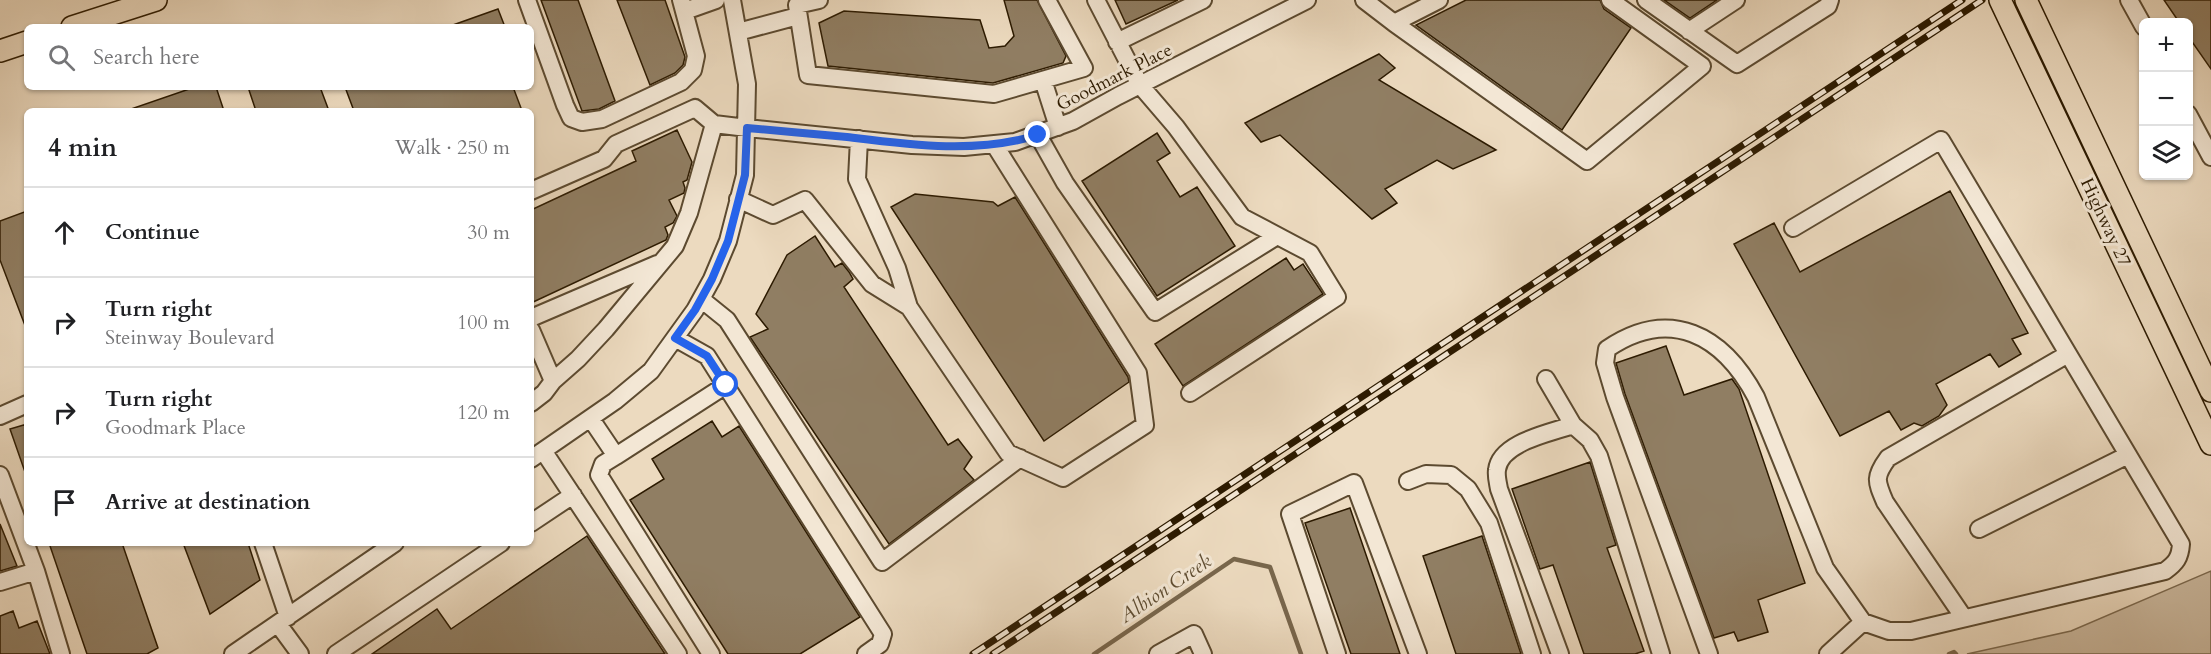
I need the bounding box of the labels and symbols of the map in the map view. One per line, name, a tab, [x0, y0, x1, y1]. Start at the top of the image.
street label: Goodmark Place	[1052, 38, 1176, 117]
route end	[1024, 121, 1050, 147]
street label: Highway 27	[2074, 174, 2137, 271]
route start	[712, 371, 738, 397]
water label: Albion Creek	[1113, 548, 1217, 630]

